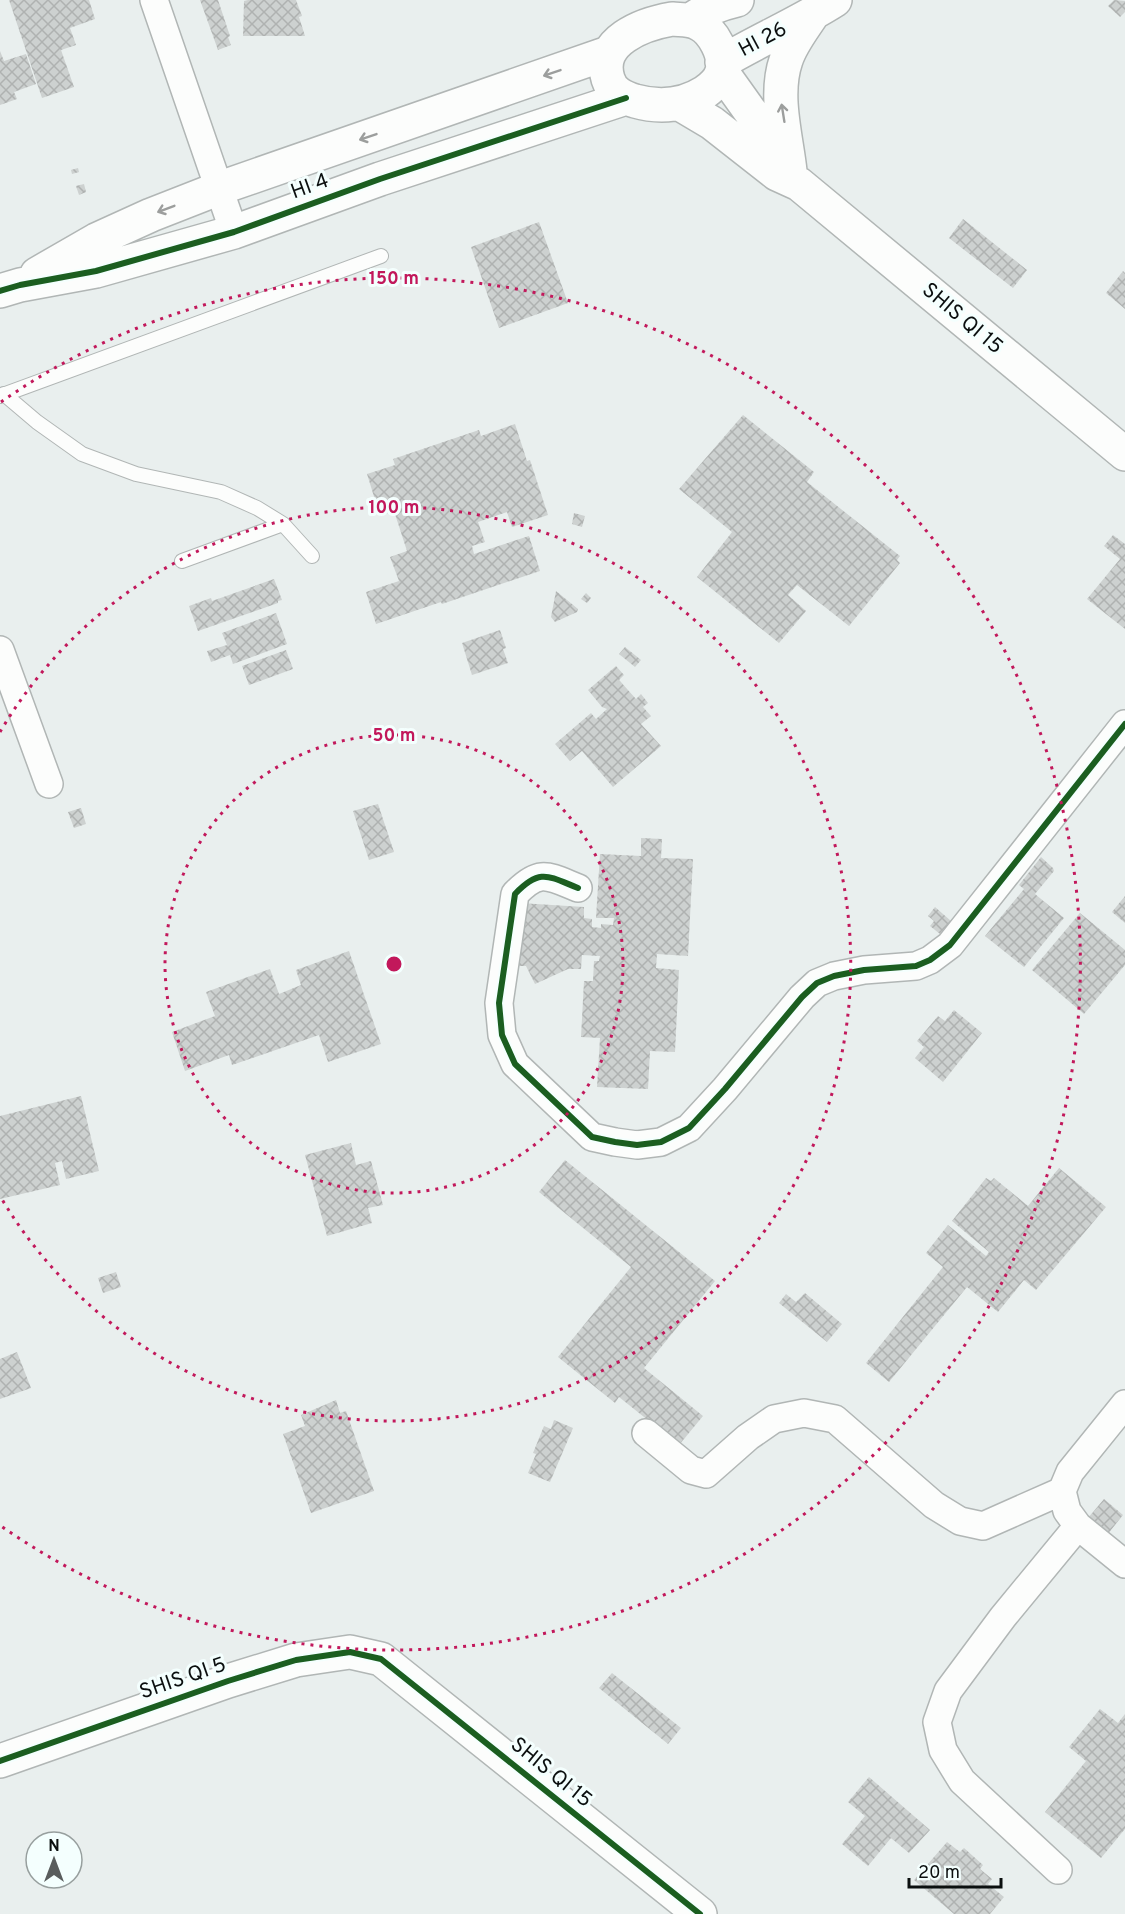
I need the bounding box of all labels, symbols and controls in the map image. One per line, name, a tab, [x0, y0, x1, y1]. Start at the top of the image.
street label: HI 26	[734, 16, 792, 64]
one-way arrow	[544, 68, 562, 79]
one-way arrow	[777, 104, 788, 124]
one-way arrow	[359, 132, 378, 143]
street label: HI 4	[287, 168, 333, 206]
one-way arrow	[157, 204, 176, 215]
text: 150 m	[369, 268, 419, 291]
street label: SHIS QI 15	[916, 277, 1008, 361]
text: 100 m	[368, 497, 420, 520]
text: 50 m	[372, 725, 416, 748]
centre of rings	[384, 954, 404, 974]
street label: SHIS QI 5	[136, 1652, 230, 1706]
street label: SHIS QI 15	[505, 1732, 597, 1814]
north arrow	[24, 1830, 84, 1890]
text: N	[48, 1837, 60, 1857]
scale bar	[909, 1851, 1000, 1889]
text: 20 m	[918, 1862, 960, 1885]

